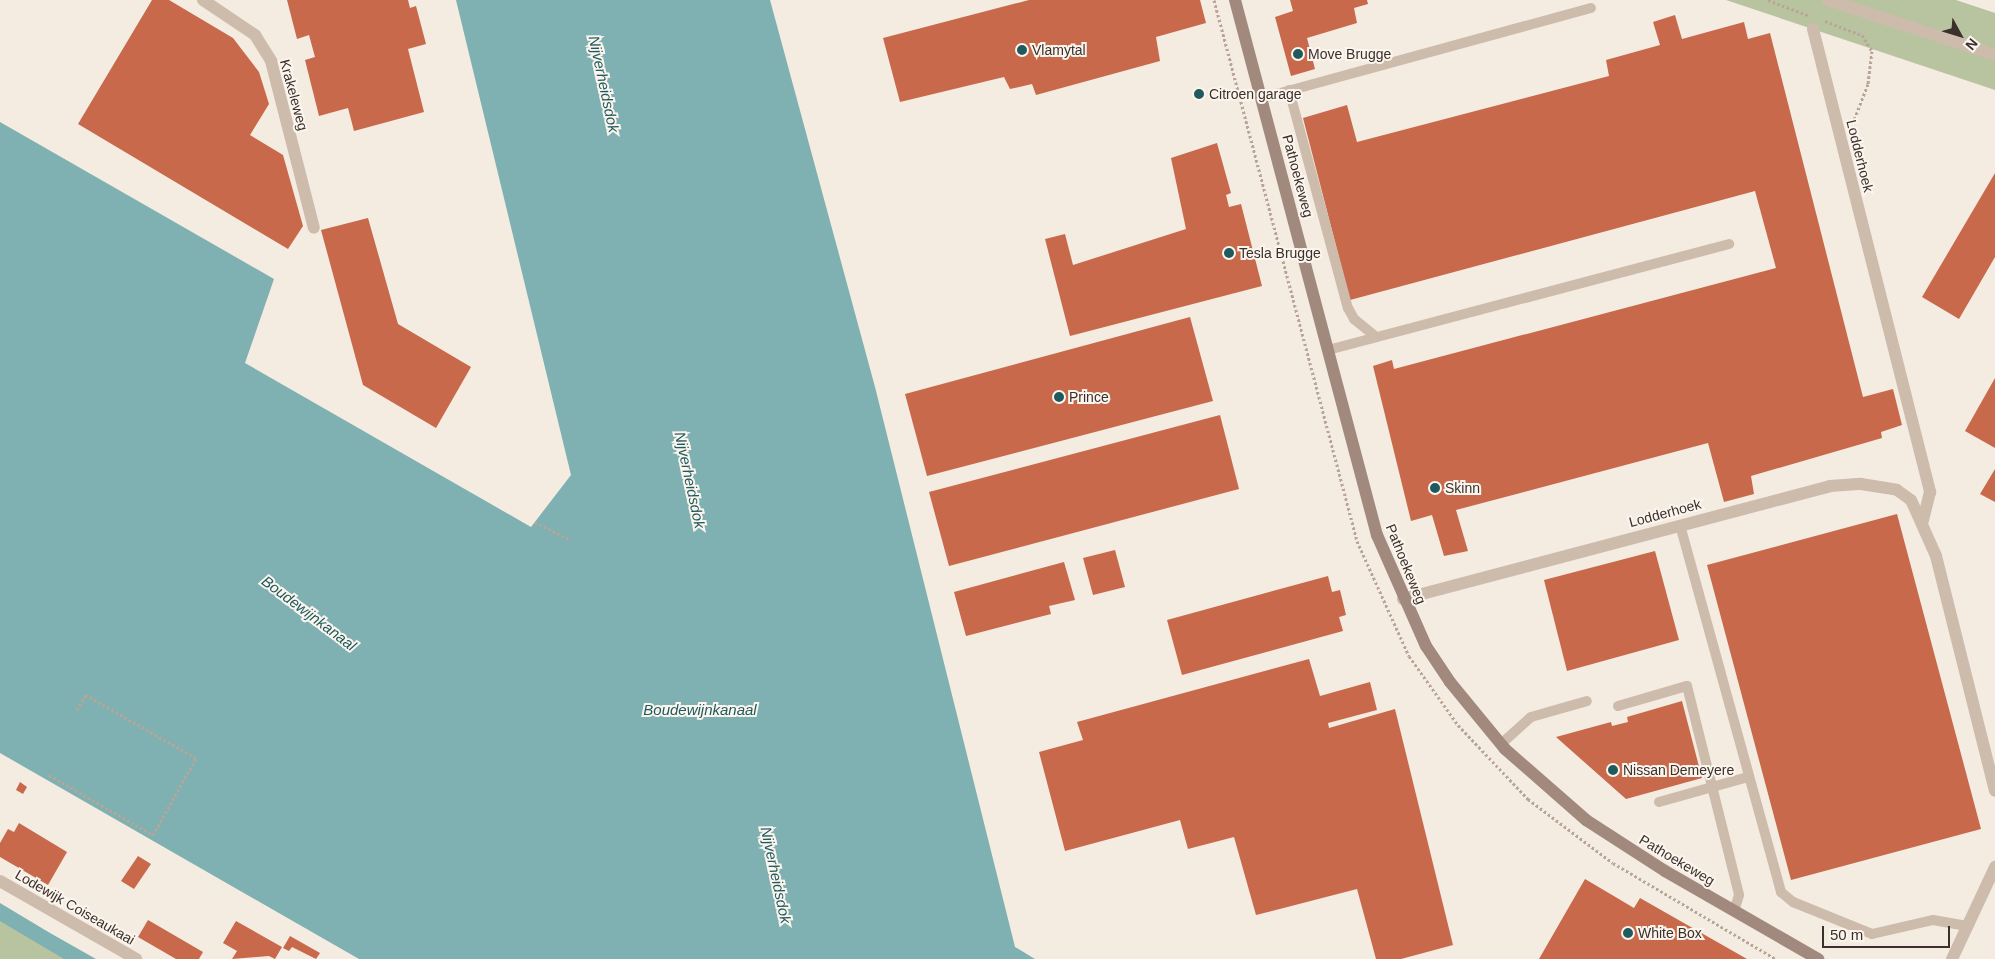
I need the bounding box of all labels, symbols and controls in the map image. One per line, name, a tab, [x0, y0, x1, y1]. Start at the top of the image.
north arrow	[1935, 10, 1985, 60]
water label: Nijverheidsdok	[585, 34, 623, 134]
text: N	[1962, 35, 1981, 53]
place label: Vlamytal	[1032, 42, 1086, 58]
marker: Vlamytal	[1016, 44, 1028, 56]
place label: Move Brugge	[1308, 46, 1391, 62]
marker: Move Brugge	[1292, 48, 1304, 60]
street label: Krakeleweg	[276, 57, 312, 133]
place label: Citroen garage	[1209, 86, 1302, 102]
marker: Citroen garage	[1193, 88, 1205, 100]
street label: Lodderhoek	[1843, 118, 1877, 194]
street label: Pathoekeweg	[1279, 133, 1317, 219]
place label: Tesla Brugge	[1239, 245, 1321, 261]
marker: Tesla Brugge	[1223, 247, 1235, 259]
place label: Prince	[1069, 389, 1109, 405]
marker: Prince	[1053, 391, 1065, 403]
water label: Nijverheidsdok	[671, 430, 709, 530]
place label: Skinn	[1445, 480, 1480, 496]
marker: Skinn	[1429, 482, 1441, 494]
street label: Lodderhoek	[1627, 495, 1703, 531]
street label: Pathoekeweg	[1382, 522, 1430, 606]
water label: Boudewijnkanaal	[258, 572, 360, 654]
water label: Boudewijnkanaal	[643, 701, 757, 719]
place label: Nissan Demeyere	[1623, 762, 1734, 778]
marker: Nissan Demeyere	[1607, 764, 1619, 776]
water label: Nijverheidsdok	[757, 825, 795, 925]
street label: Pathoekeweg	[1636, 831, 1718, 889]
street label: Lodewijk Coiseaukaai	[12, 866, 138, 948]
scale bar	[1825, 916, 1952, 948]
place label: White Box	[1638, 925, 1702, 941]
text: 50 m	[1830, 926, 1863, 943]
marker: White Box	[1622, 927, 1634, 939]

